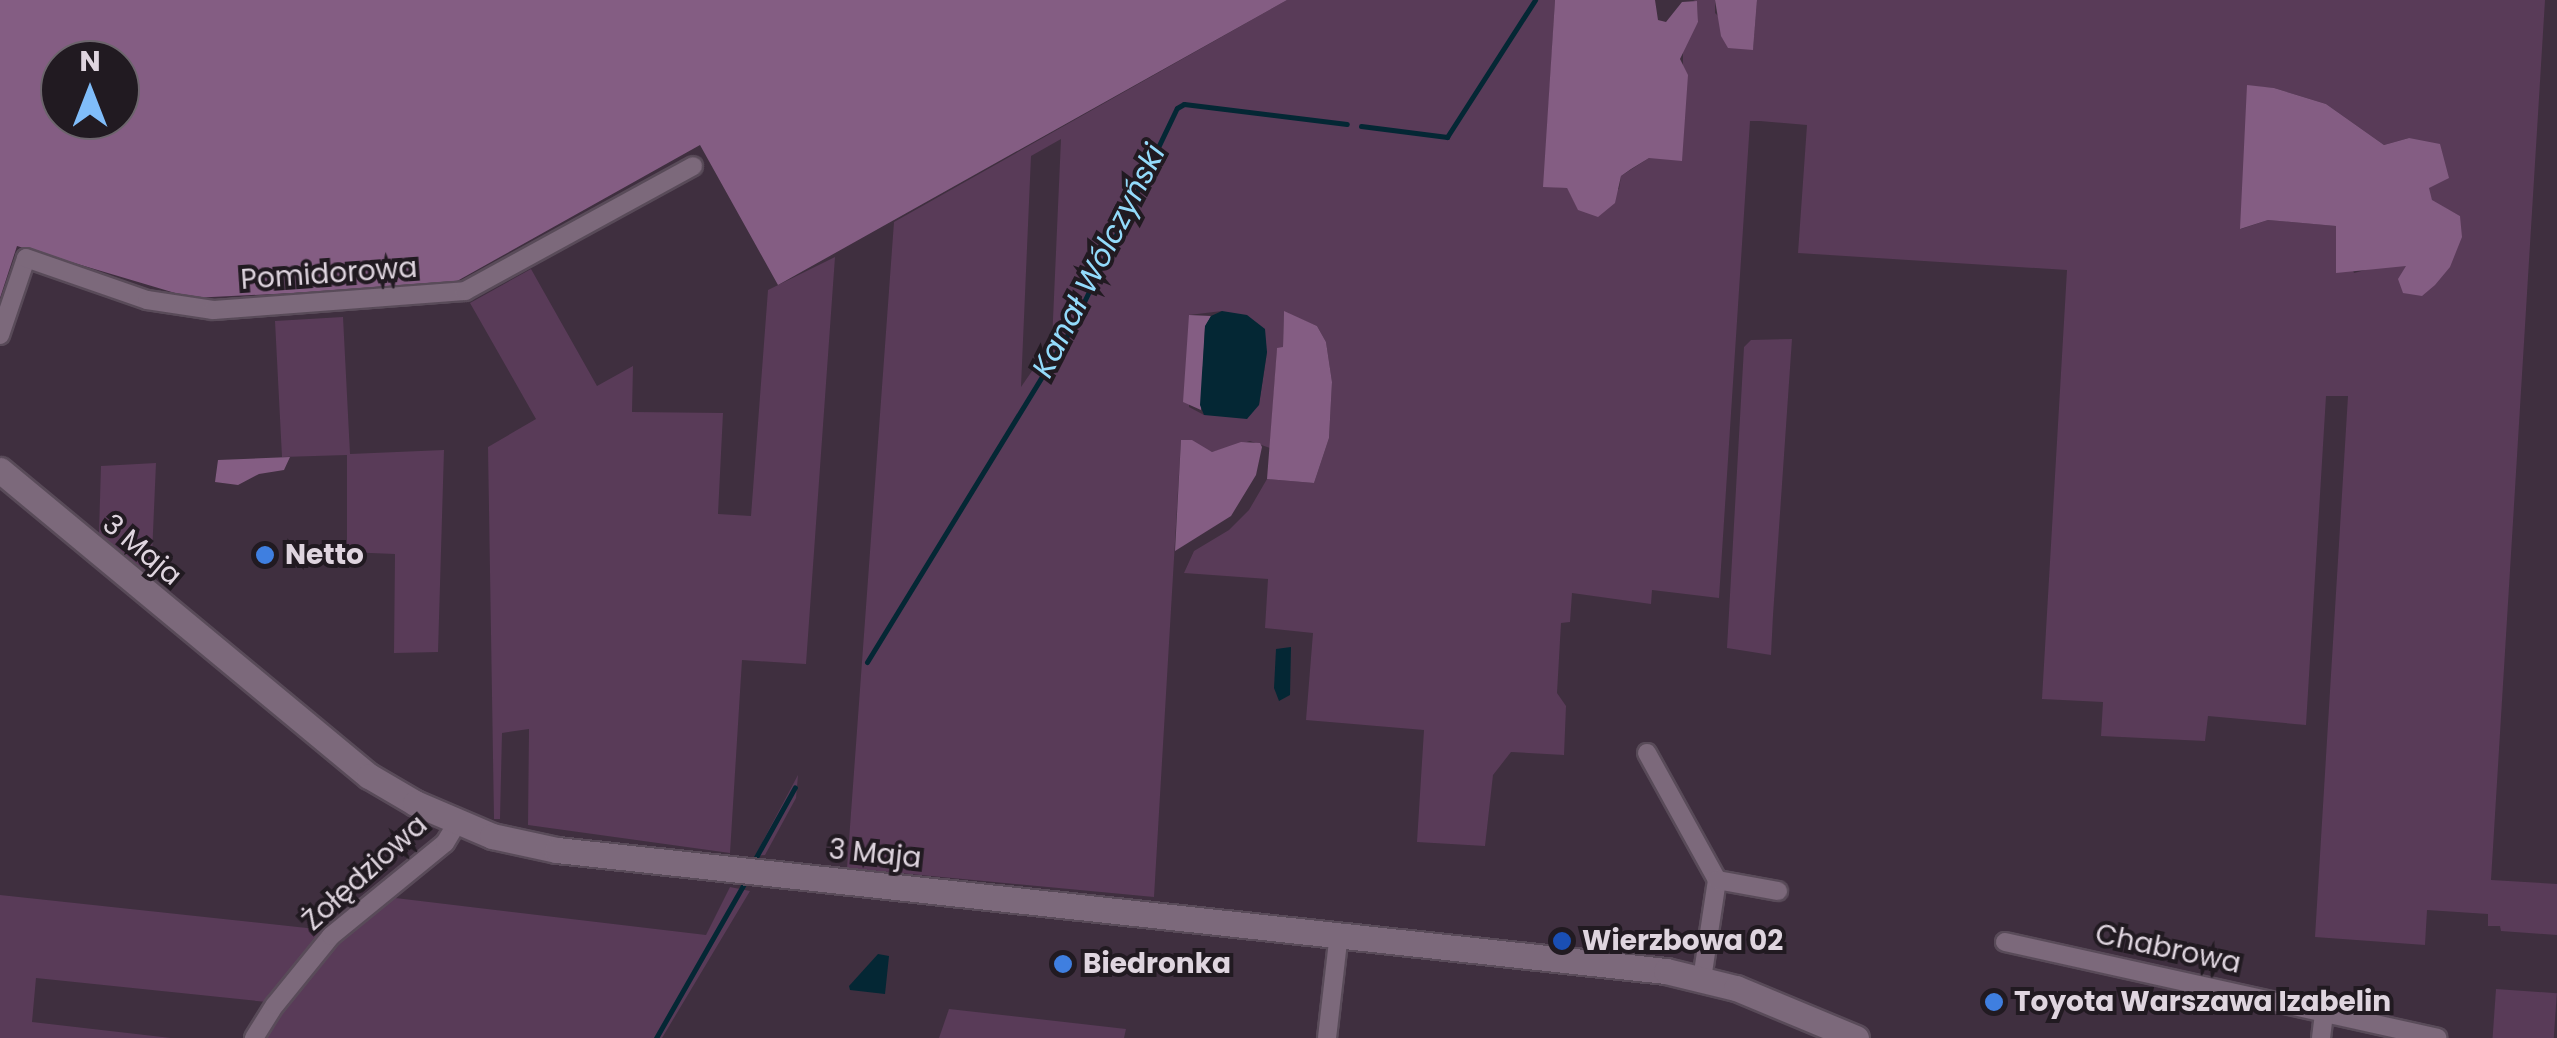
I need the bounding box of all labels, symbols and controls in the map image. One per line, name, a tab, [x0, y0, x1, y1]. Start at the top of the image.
north arrow	[40, 40, 140, 140]
text: N	[79, 42, 101, 81]
water label: Kanał Wólczyński	[1025, 139, 1173, 383]
street label: Pomidorowa	[240, 251, 418, 297]
street label: 3 Maja	[96, 507, 188, 593]
place label: Netto	[285, 538, 364, 572]
marker: Netto	[254, 544, 276, 566]
street label: Żołędziowa	[296, 808, 434, 938]
street label: 3 Maja	[827, 832, 923, 876]
street label: Chabrowa	[2092, 917, 2244, 981]
place label: Wierzbowa 02	[1582, 924, 1783, 958]
marker: Wierzbowa 02	[1551, 930, 1573, 952]
place label: Biedronka	[1083, 947, 1231, 981]
marker: Biedronka	[1052, 953, 1074, 975]
place label: Toyota Warszawa Izabelin	[2014, 985, 2391, 1019]
marker: Toyota Warszawa Izabelin	[1983, 991, 2005, 1013]

